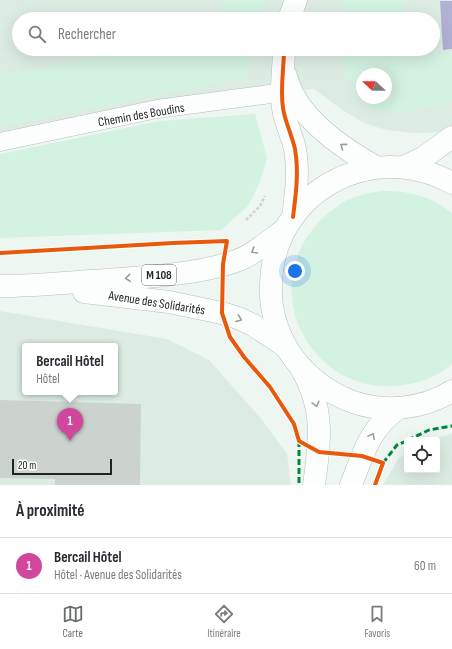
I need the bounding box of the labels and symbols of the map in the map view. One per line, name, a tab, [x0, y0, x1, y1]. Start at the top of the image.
north arrow	[356, 68, 392, 104]
street label: Chemin des Boudins	[97, 99, 186, 130]
one-way arrow	[341, 144, 348, 151]
one-way arrow	[251, 247, 258, 254]
your location	[285, 261, 305, 281]
road number: M 108	[142, 265, 176, 285]
one-way arrow	[125, 273, 131, 282]
street label: Avenue des Solidarités	[106, 287, 207, 319]
one-way arrow	[235, 314, 242, 322]
one-way arrow	[311, 401, 319, 408]
pin: 1	[57, 408, 83, 441]
one-way arrow	[367, 433, 375, 441]
scale bar	[12, 457, 112, 476]

